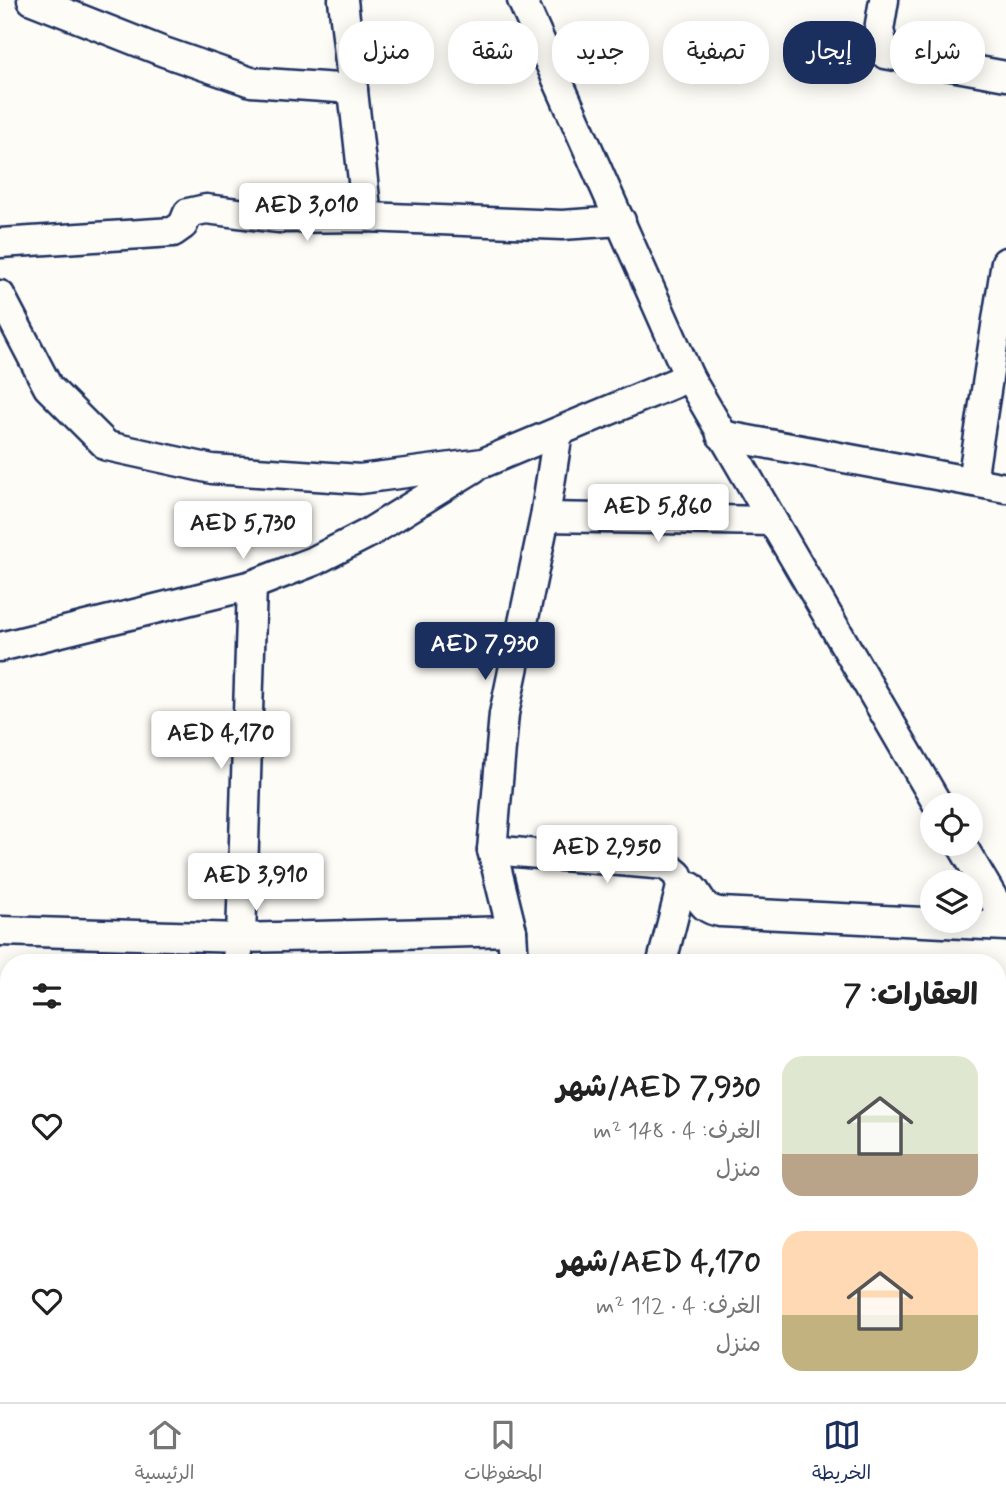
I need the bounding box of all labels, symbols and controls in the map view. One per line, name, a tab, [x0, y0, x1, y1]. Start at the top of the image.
chip: منزل	[339, 21, 434, 84]
chip: شقة	[448, 21, 538, 84]
chip: جديد	[552, 21, 649, 84]
chip: تصفية	[663, 21, 769, 84]
chip: إيجار	[783, 21, 876, 84]
chip: شراء	[890, 21, 985, 84]
pin: AED 3,010	[227, 184, 387, 243]
text: AED 3,010	[255, 191, 359, 221]
pin: AED 5,860	[578, 484, 738, 544]
text: AED 5,860	[604, 492, 712, 522]
pin: AED 5,730	[163, 502, 323, 561]
text: AED 5,730	[190, 509, 296, 539]
pin: AED 7,930	[405, 622, 565, 682]
text: AED 7,930	[431, 630, 539, 660]
pin: AED 4,170	[141, 712, 301, 771]
text: AED 4,170	[167, 719, 275, 749]
map controls	[920, 793, 983, 933]
button: locate	[920, 793, 983, 856]
pin: AED 2,950	[527, 826, 687, 885]
text: AED 2,950	[552, 833, 662, 863]
pin: AED 3,910	[176, 853, 336, 913]
text: AED 3,910	[204, 861, 308, 891]
button: layers	[920, 870, 983, 933]
text: العقارات: 7	[843, 976, 978, 1015]
icon: filters	[28, 977, 66, 1015]
text: AED 7,930/شهر	[557, 1068, 761, 1107]
icon: home	[838, 1084, 922, 1168]
icon: heart	[28, 1107, 66, 1145]
text: الغرف: 4 · 148 m²	[593, 1117, 761, 1147]
text: منزل	[716, 1155, 761, 1185]
text: AED 4,170/شهر	[558, 1243, 761, 1282]
icon: home	[838, 1259, 922, 1343]
icon: heart	[28, 1282, 66, 1320]
text: الغرف: 4 · 112 m²	[596, 1292, 761, 1322]
text: منزل	[716, 1330, 761, 1360]
tab: الرئيسية	[135, 1416, 194, 1489]
tab: المحفوظات	[464, 1416, 542, 1489]
tab: الخريطة	[812, 1416, 871, 1489]

